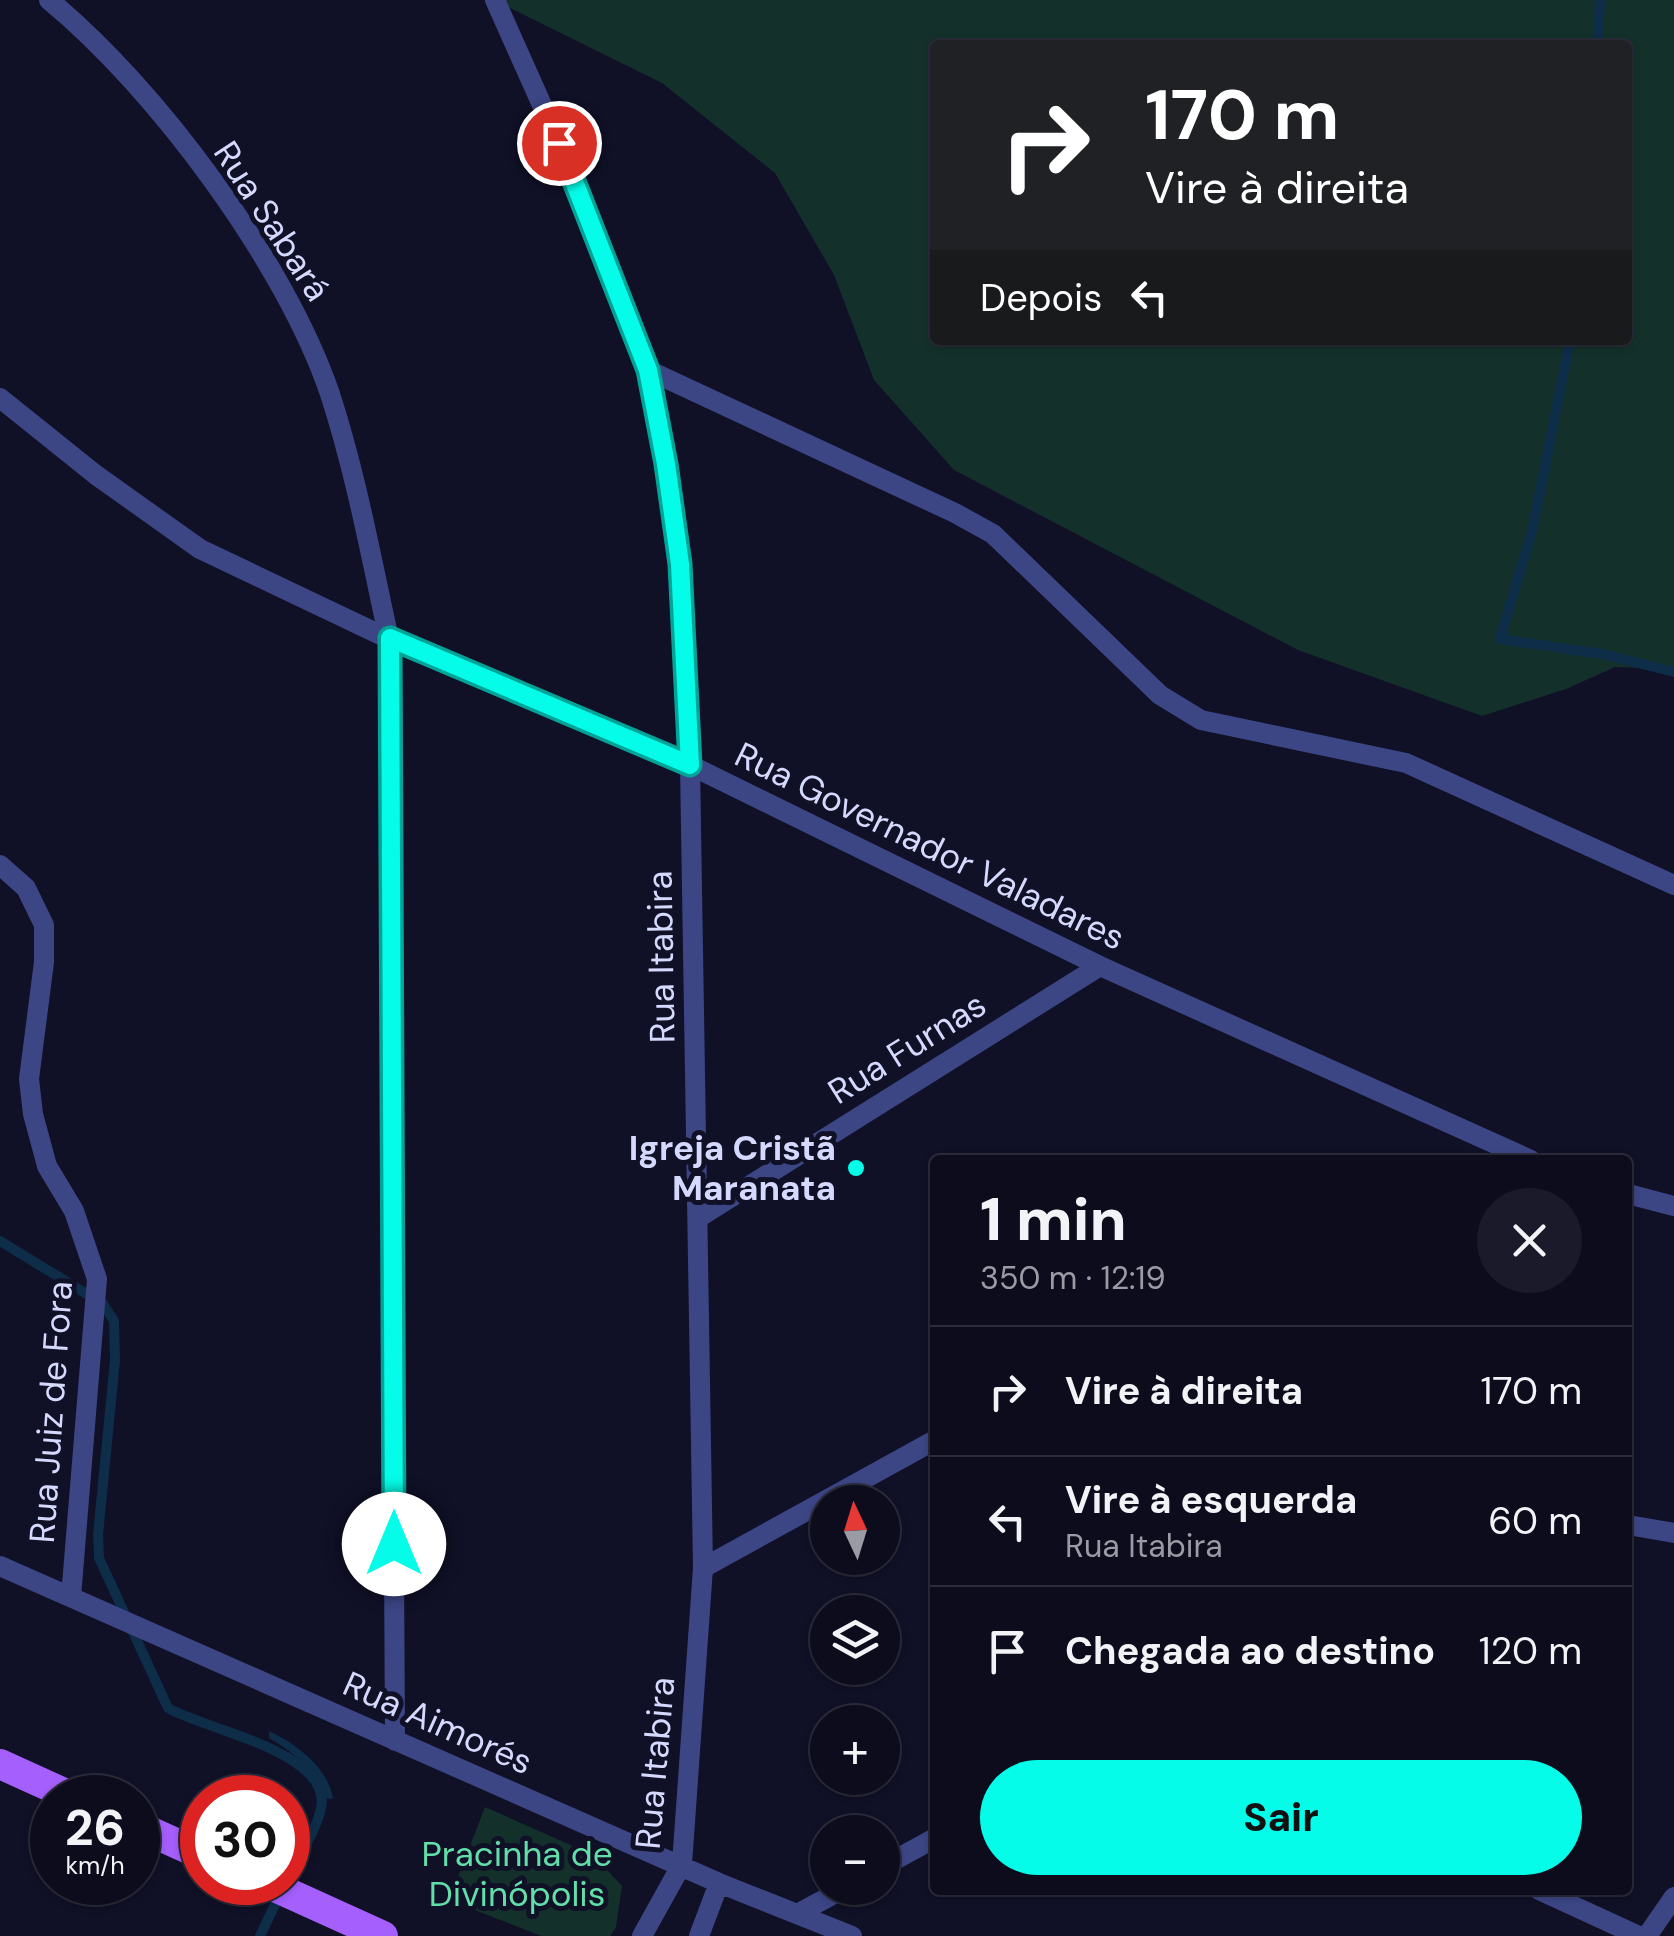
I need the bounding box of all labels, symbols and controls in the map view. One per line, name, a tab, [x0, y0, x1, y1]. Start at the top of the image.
text: 170 m	[1145, 70, 1339, 161]
icon: right	[980, 80, 1110, 210]
pin	[517, 101, 602, 186]
icon: arrive	[532, 116, 587, 171]
street label: Rua Sabará	[203, 132, 341, 310]
text: Vire à direita	[1145, 158, 1409, 217]
icon: left	[1122, 270, 1177, 325]
text: Depois	[980, 273, 1102, 323]
street label: Rua Governador Valadares	[728, 731, 1132, 961]
street label: Rua Itabira	[636, 870, 686, 1044]
street label: Rua Furnas	[819, 981, 995, 1115]
place label: Igreja Cristã Maranata	[629, 1125, 836, 1211]
marker: Igreja Cristã Maranata	[845, 1157, 867, 1179]
text: 1 min	[980, 1180, 1127, 1259]
button: close	[1477, 1188, 1582, 1293]
text: 350 m · 12:19	[980, 1257, 1166, 1299]
street label: Rua Juiz de Fora	[19, 1280, 83, 1544]
icon: right	[980, 1364, 1035, 1419]
text: Vire à direita	[1065, 1366, 1303, 1416]
text: 170 m	[1480, 1366, 1582, 1416]
text: Vire à esquerda	[1065, 1475, 1357, 1525]
north arrow	[810, 1485, 900, 1575]
map controls	[810, 1485, 900, 1905]
position arrow	[342, 1492, 446, 1596]
icon: left	[980, 1494, 1035, 1549]
text: 60 m	[1488, 1496, 1582, 1546]
text: Rua Itabira	[1065, 1525, 1223, 1567]
button: layers	[810, 1595, 900, 1685]
icon: arrive	[980, 1624, 1035, 1679]
text: Chegada ao destino	[1065, 1626, 1435, 1676]
text: 120 m	[1479, 1626, 1582, 1676]
street label: Rua Aimorés	[336, 1661, 540, 1785]
street label: Rua Itabira	[625, 1675, 685, 1851]
button: +	[810, 1705, 900, 1795]
button: Sair	[980, 1760, 1582, 1875]
speed limit sign: 30	[180, 1775, 310, 1905]
text: 26	[65, 1795, 125, 1861]
button: −	[810, 1815, 900, 1905]
park label: Pracinha de Divinópolis	[421, 1831, 613, 1917]
text: km/h	[65, 1849, 125, 1882]

